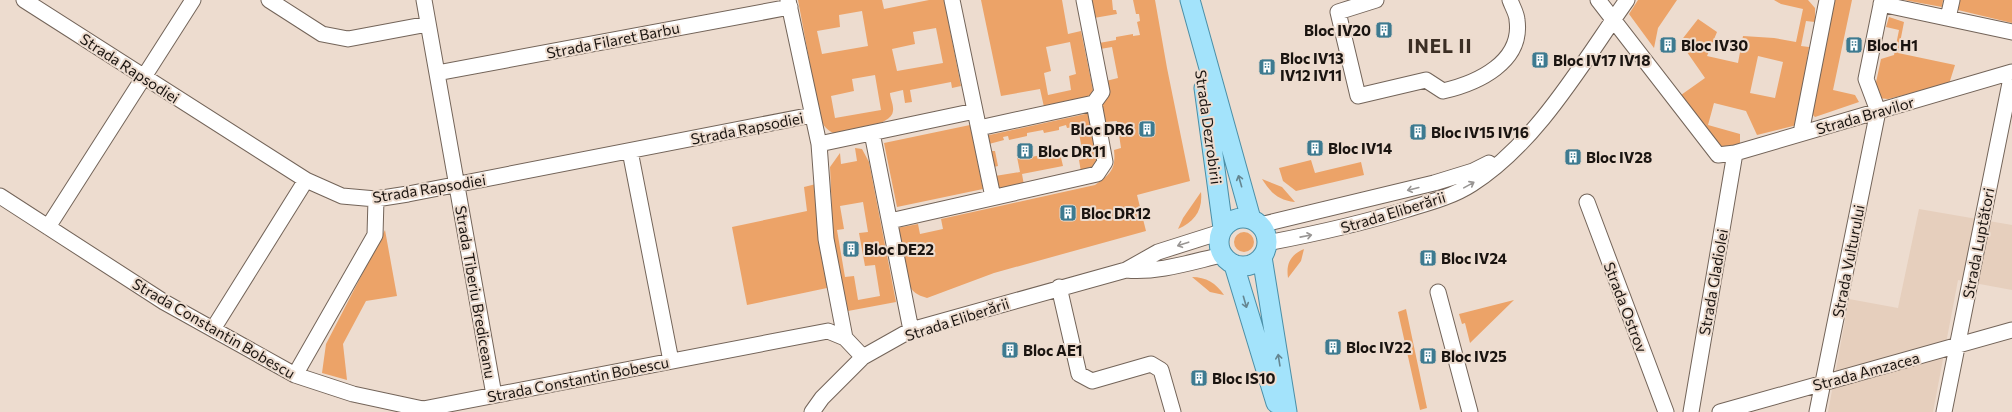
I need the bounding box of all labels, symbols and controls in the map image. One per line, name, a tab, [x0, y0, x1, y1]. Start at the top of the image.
street label: Strada Filaret Barbu	[545, 18, 681, 62]
building icon: Bloc IV20	[1374, 20, 1394, 40]
place label: Bloc IV20	[1304, 21, 1371, 39]
street label: Strada Rapsodiei	[77, 29, 183, 107]
district label: INEL II	[1407, 34, 1473, 57]
building icon: Bloc IV30	[1658, 35, 1678, 55]
building icon: Bloc H1	[1844, 35, 1864, 55]
place label: Bloc IV30	[1681, 36, 1748, 54]
place label: Bloc H1	[1867, 36, 1918, 54]
place label: Bloc IV13 IV12 IV11	[1280, 49, 1344, 84]
building icon: Bloc IV17 IV18	[1530, 50, 1550, 70]
place label: Bloc IV17 IV18	[1553, 51, 1650, 69]
building icon: Bloc IV13 IV12 IV11	[1257, 57, 1277, 77]
street label: Strada Dezrobirii	[1192, 69, 1226, 185]
street label: Strada Bravilor	[1814, 92, 1916, 138]
street label: Strada Rapsodiei	[689, 108, 805, 148]
building icon: Bloc DR6	[1137, 119, 1157, 139]
place label: Bloc DR6	[1071, 120, 1134, 138]
building icon: Bloc IV15 IV16	[1408, 122, 1428, 142]
place label: Bloc IV15 IV16	[1431, 123, 1529, 141]
building icon: Bloc IV14	[1305, 138, 1325, 158]
place label: Bloc IV14	[1328, 139, 1392, 157]
building icon: Bloc DR11	[1015, 141, 1035, 161]
place label: Bloc DR11	[1038, 142, 1106, 160]
building icon: Bloc IV28	[1563, 147, 1583, 167]
place label: Bloc IV28	[1586, 148, 1652, 166]
street label: Strada Rapsodiei	[371, 170, 487, 206]
one-way arrow	[1236, 175, 1243, 188]
one-way arrow	[1463, 181, 1475, 188]
one-way arrow	[1407, 185, 1420, 193]
street label: Strada Luptători	[1958, 186, 1998, 300]
street label: Strada Eliberării	[1338, 188, 1448, 236]
building icon: Bloc DR12	[1058, 203, 1078, 223]
street label: Strada Vulturului	[1828, 203, 1868, 319]
street label: Strada Tiberiu Brediceanu	[452, 204, 500, 380]
place label: Bloc DR12	[1081, 204, 1151, 222]
street label: Strada Gladiolei	[1695, 227, 1731, 337]
one-way arrow	[1299, 232, 1312, 240]
building icon: Bloc DE22	[841, 239, 861, 259]
place label: Bloc DE22	[864, 240, 934, 258]
one-way arrow	[1177, 241, 1190, 248]
building icon: Bloc IV24	[1418, 248, 1438, 268]
place label: Bloc IV24	[1441, 249, 1507, 267]
street label: Strada Ostrov	[1601, 259, 1652, 355]
street label: Strada Constantin Bobescu	[130, 274, 298, 382]
street label: Strada Eliberării	[903, 294, 1011, 344]
one-way arrow	[1242, 295, 1249, 308]
building icon: Bloc IV22	[1323, 337, 1343, 357]
place label: Bloc IV22	[1346, 338, 1412, 356]
building icon: Bloc AE1	[1000, 340, 1020, 360]
place label: Bloc AE1	[1023, 341, 1083, 359]
building icon: Bloc IV25	[1418, 346, 1438, 366]
place label: Bloc IV25	[1441, 347, 1507, 365]
street label: Strada Amzacea	[1811, 348, 1921, 394]
street label: Strada Constantin Bobescu	[486, 353, 670, 405]
one-way arrow	[1275, 354, 1283, 367]
building icon: Bloc IS10	[1189, 368, 1209, 388]
place label: Bloc IS10	[1212, 369, 1276, 387]

